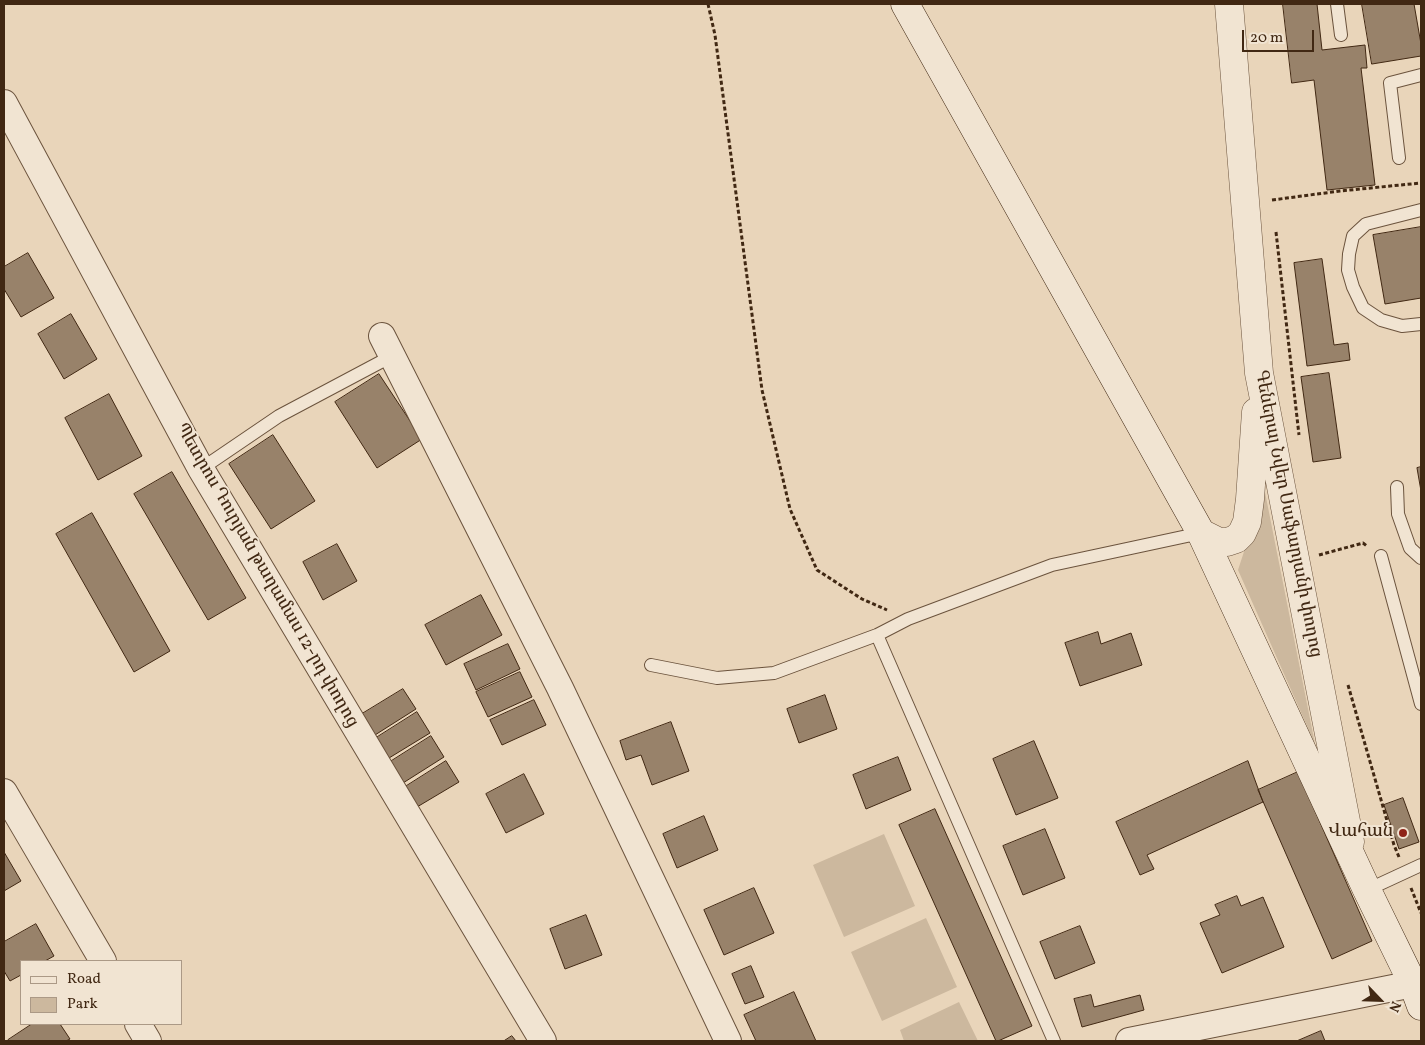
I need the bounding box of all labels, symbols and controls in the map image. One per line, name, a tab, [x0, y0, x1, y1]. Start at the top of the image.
scale bar	[1245, 20, 1318, 52]
text: 20 m	[1250, 28, 1283, 49]
street label: Գեներալ Նվեր Սաֆարյանի փողոց	[1249, 368, 1325, 660]
street label: Պետրոս Դուրյան թաղամաս 12-րդ փողոց	[170, 420, 362, 732]
place label: Վահան	[1328, 822, 1393, 844]
marker: Վահան	[1397, 827, 1409, 839]
legend	[20, 960, 182, 1025]
text: Road	[67, 969, 101, 990]
north arrow	[1355, 975, 1405, 1025]
text: Park	[67, 994, 98, 1015]
text: N	[1383, 998, 1405, 1015]

